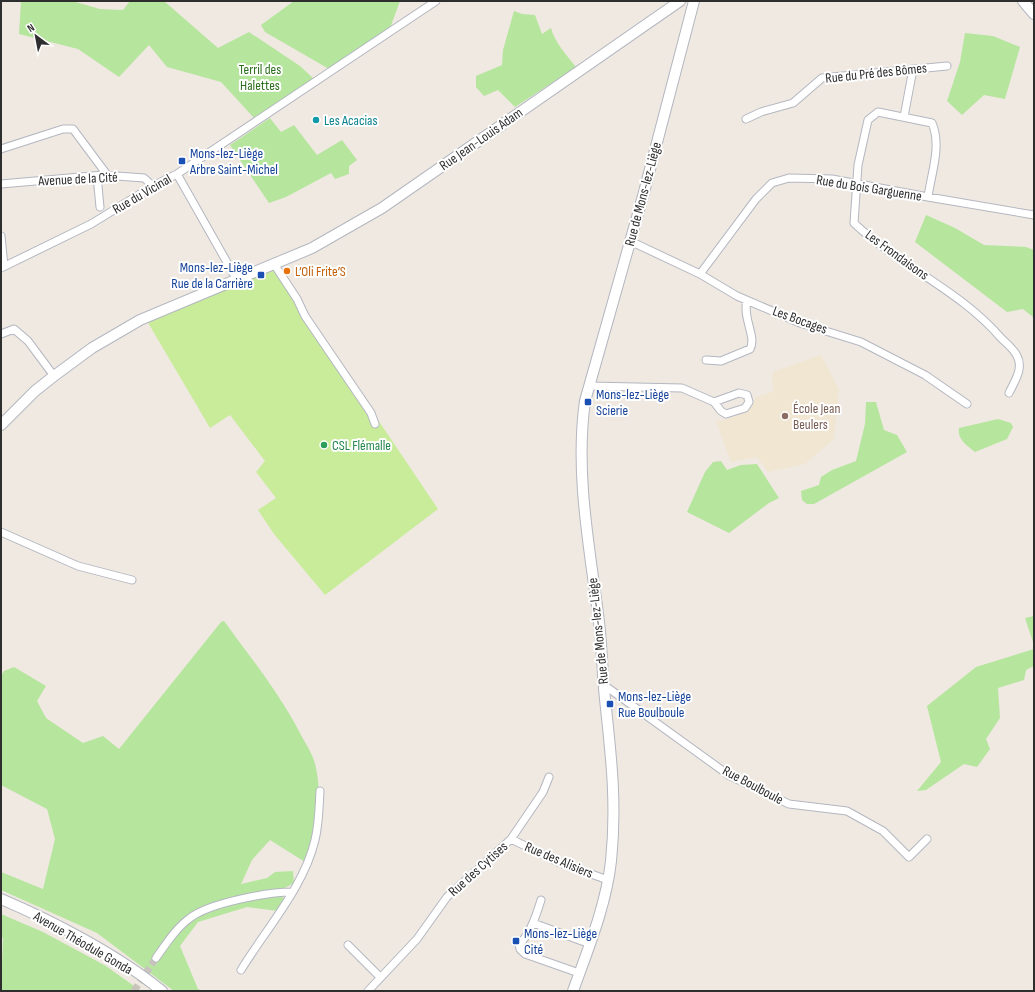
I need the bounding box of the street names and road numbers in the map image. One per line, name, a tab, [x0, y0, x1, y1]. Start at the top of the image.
street label: Rue du Pré des Bômes	[824, 59, 928, 87]
street label: Rue Jean-Louis Adam	[436, 104, 526, 174]
street label: Rue de Mons-lez-Liège	[621, 140, 665, 248]
street label: Avenue de la Cité	[37, 168, 118, 190]
street label: Rue du Vicinal	[110, 170, 174, 218]
street label: Rue du Bois Garguenne	[815, 171, 923, 205]
street label: Les Frondaisons	[862, 226, 932, 284]
street label: Les Bocages	[770, 302, 830, 338]
street label: Rue de Mons-lez-Liège	[584, 577, 612, 685]
street label: Rue Boulboule	[720, 762, 786, 808]
street label: Rue des Cytises	[445, 838, 511, 900]
street label: Rue des Alisiers	[522, 838, 596, 882]
street label: Avenue Théodule Gonda	[30, 907, 136, 978]

